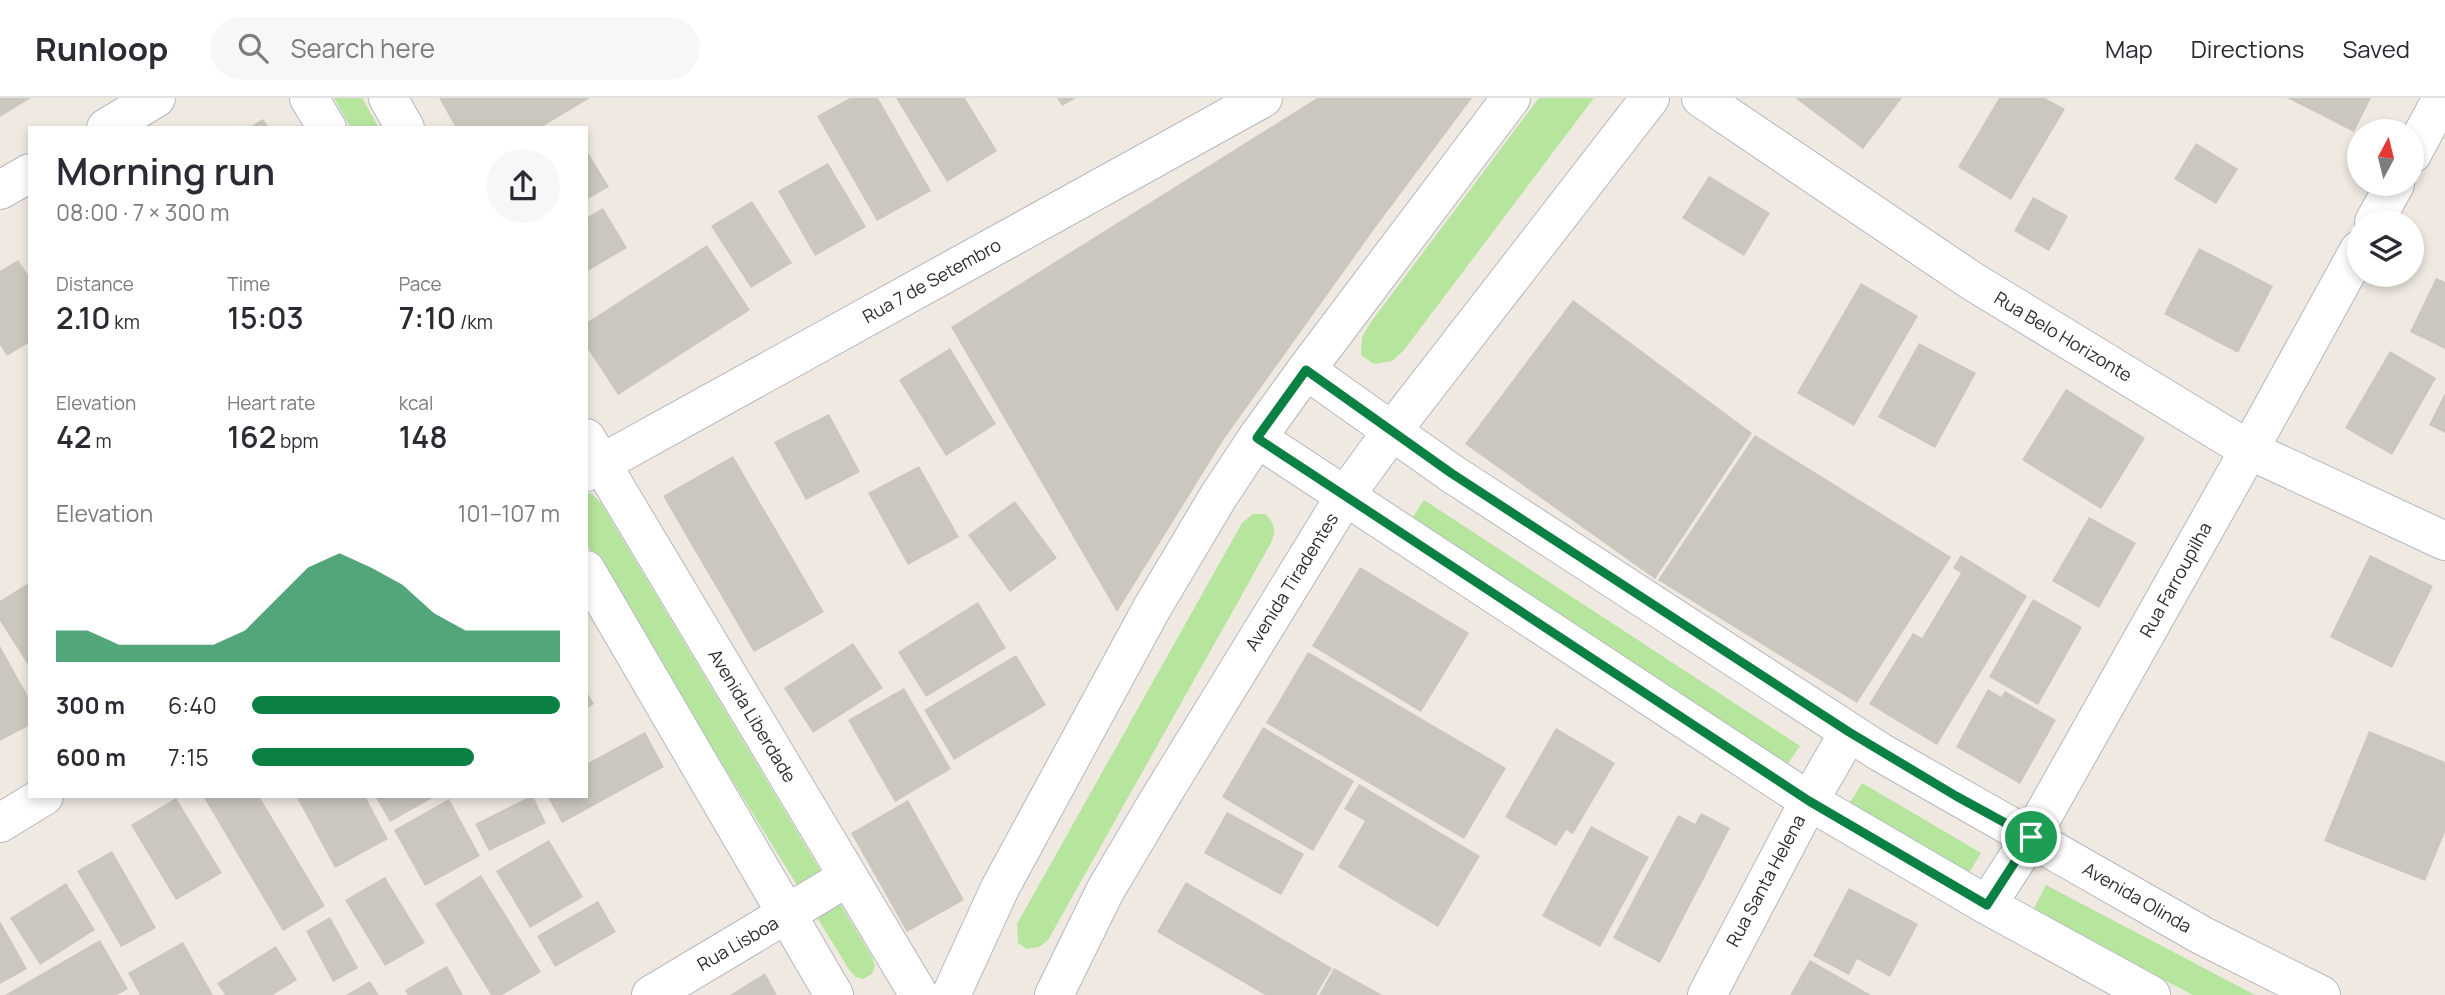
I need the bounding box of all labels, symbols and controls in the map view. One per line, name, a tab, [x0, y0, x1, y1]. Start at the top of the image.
search box	[210, 17, 700, 80]
text: Runloop	[35, 26, 168, 71]
icon: search	[234, 29, 272, 67]
text: Search here	[290, 30, 435, 66]
text: Map	[2105, 32, 2153, 65]
text: Directions	[2191, 32, 2304, 65]
text: Saved	[2342, 32, 2410, 65]
north arrow	[2347, 119, 2424, 196]
map controls	[2347, 119, 2424, 287]
text: Morning run	[56, 144, 275, 196]
button: share	[486, 149, 560, 223]
text: 08:00 · 7 × 300 m	[56, 196, 230, 228]
button: layers	[2347, 210, 2424, 287]
street label: Rua 7 de Setembro	[858, 232, 1005, 328]
text: Distance	[56, 271, 134, 297]
text: Time	[227, 271, 270, 297]
text: Pace	[399, 271, 442, 297]
street label: Rua Belo Horizonte	[1990, 285, 2137, 387]
text: 2.10	[56, 297, 111, 338]
text: 15:03	[227, 297, 304, 338]
text: 7:10	[399, 297, 456, 338]
text: km	[111, 309, 140, 335]
text: /km	[456, 309, 493, 335]
text: Elevation	[56, 390, 136, 416]
text: Heart rate	[227, 390, 315, 416]
text: kcal	[399, 390, 433, 416]
text: 42	[56, 416, 92, 457]
text: 162	[227, 416, 276, 457]
text: 148	[399, 416, 447, 457]
text: m	[92, 428, 112, 454]
text: bpm	[276, 428, 319, 454]
text: Elevation	[56, 497, 153, 529]
text: 101–107 m	[457, 497, 560, 529]
street label: Avenida Tiradentes	[1239, 508, 1343, 655]
street label: Rua Farroupilha	[2134, 518, 2217, 641]
street label: Avenida Liberdade	[704, 644, 802, 787]
text: 300 m	[56, 689, 125, 721]
text: 6:40	[168, 689, 217, 721]
text: 600 m	[56, 741, 126, 773]
text: 7:15	[168, 741, 209, 773]
pin	[2001, 807, 2061, 867]
street label: Rua Santa Helena	[1720, 810, 1810, 951]
icon: arrive	[2012, 818, 2050, 856]
street label: Avenida Olinda	[2079, 856, 2196, 938]
street label: Rua Lisboa	[693, 910, 782, 976]

